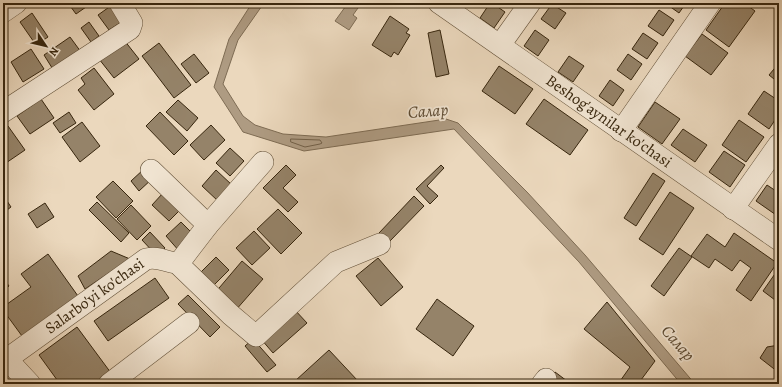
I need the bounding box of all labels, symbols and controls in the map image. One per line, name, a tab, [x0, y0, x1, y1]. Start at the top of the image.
north arrow	[26, 26, 66, 66]
text: N	[45, 44, 62, 59]
street label: Beshog'aynilar ko'chasi	[541, 70, 676, 173]
water label: Салар	[407, 98, 449, 124]
street label: Salarbo'yi ko'chasi	[41, 253, 149, 339]
water label: Салар	[656, 320, 700, 366]

